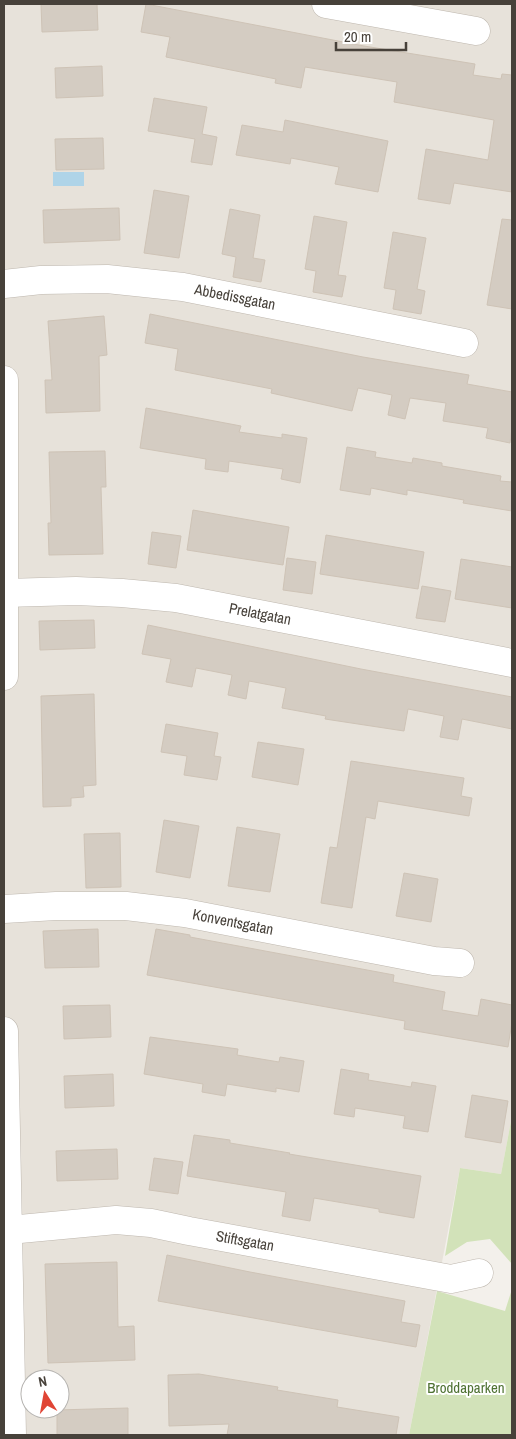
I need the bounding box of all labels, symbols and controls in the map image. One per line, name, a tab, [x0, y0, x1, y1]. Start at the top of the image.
scale bar	[336, 20, 406, 52]
text: 20 m	[344, 26, 371, 47]
street label: Abbedissgatan	[192, 278, 277, 315]
street label: Prelatgatan	[227, 597, 293, 630]
street label: Konventsgatan	[191, 903, 275, 940]
street label: Stiftsgatan	[214, 1225, 276, 1256]
north arrow	[20, 1369, 70, 1419]
text: N	[37, 1372, 48, 1391]
park label: Broddaparken	[427, 1377, 505, 1398]

